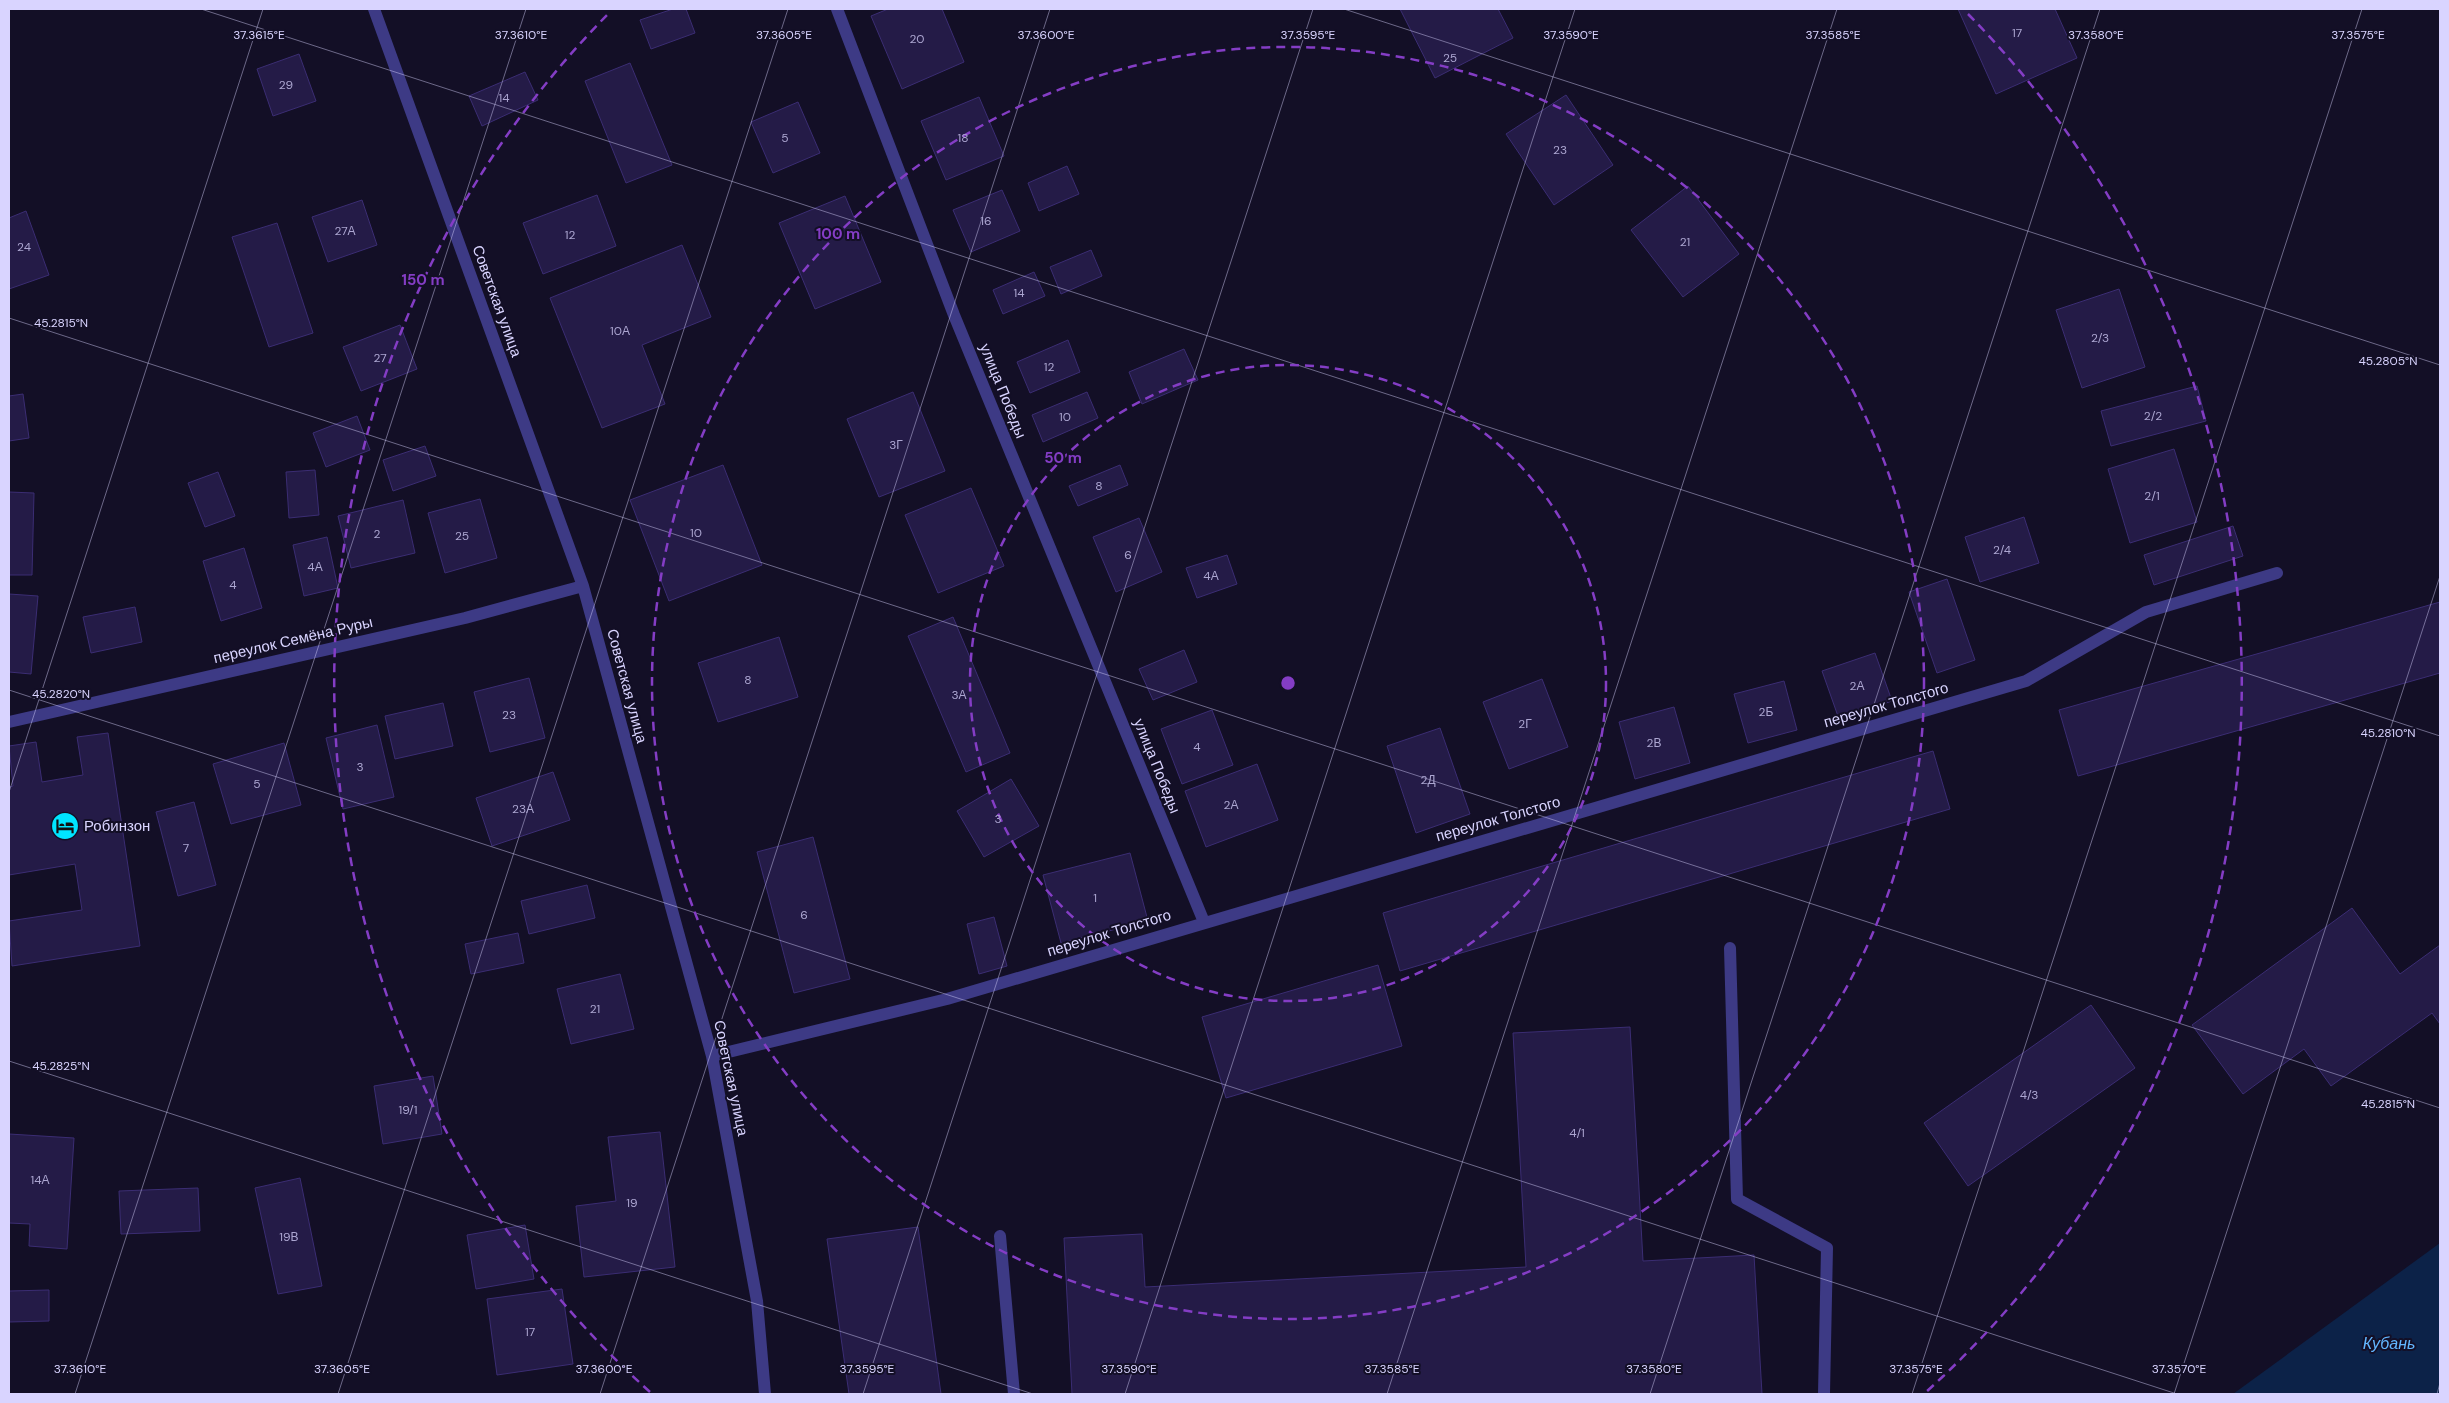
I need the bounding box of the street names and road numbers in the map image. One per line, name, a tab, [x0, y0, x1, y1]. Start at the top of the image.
street label: Советская улица	[467, 242, 527, 360]
street label: улица Победы	[975, 341, 1031, 441]
street label: переулок Семёна Руры	[211, 612, 375, 668]
street label: Советская улица	[602, 627, 652, 746]
street label: переулок Толстого	[1821, 678, 1951, 732]
street label: улица Победы	[1129, 716, 1185, 816]
street label: переулок Толстого	[1433, 792, 1563, 846]
street label: переулок Толстого	[1045, 905, 1173, 961]
street label: Советская улица	[709, 1018, 753, 1138]

